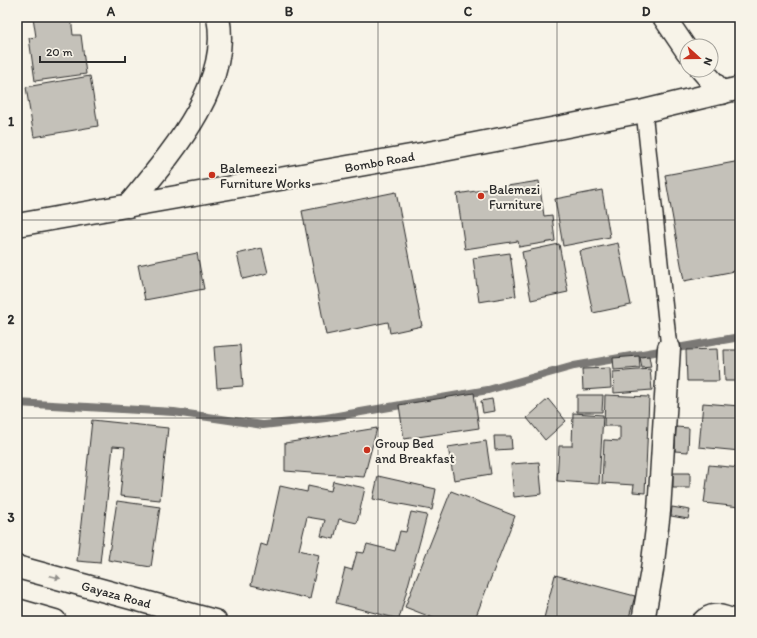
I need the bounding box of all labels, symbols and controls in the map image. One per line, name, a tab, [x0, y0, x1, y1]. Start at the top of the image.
text: A	[106, 4, 116, 19]
text: B	[285, 4, 294, 19]
text: C	[464, 4, 473, 19]
text: D	[642, 4, 651, 19]
scale bar	[40, 38, 125, 64]
north arrow	[679, 38, 719, 78]
text: 20 m	[46, 45, 73, 59]
text: N	[700, 56, 715, 67]
text: 1	[8, 114, 14, 129]
street label: Bombo Road	[343, 148, 416, 175]
place label: Balemeezi Furniture Works	[220, 161, 311, 191]
marker: Balemeezi Furniture Works	[207, 170, 217, 180]
place label: Balemezi Furniture	[489, 182, 542, 212]
marker: Balemezi Furniture	[476, 191, 486, 201]
text: 2	[8, 312, 15, 327]
place label: Group Bed and Breakfast	[375, 436, 455, 466]
marker: Group Bed and Breakfast	[362, 445, 372, 455]
text: 3	[7, 510, 15, 525]
one-way arrow	[49, 574, 61, 580]
street label: Gayaza Road	[80, 578, 153, 611]

